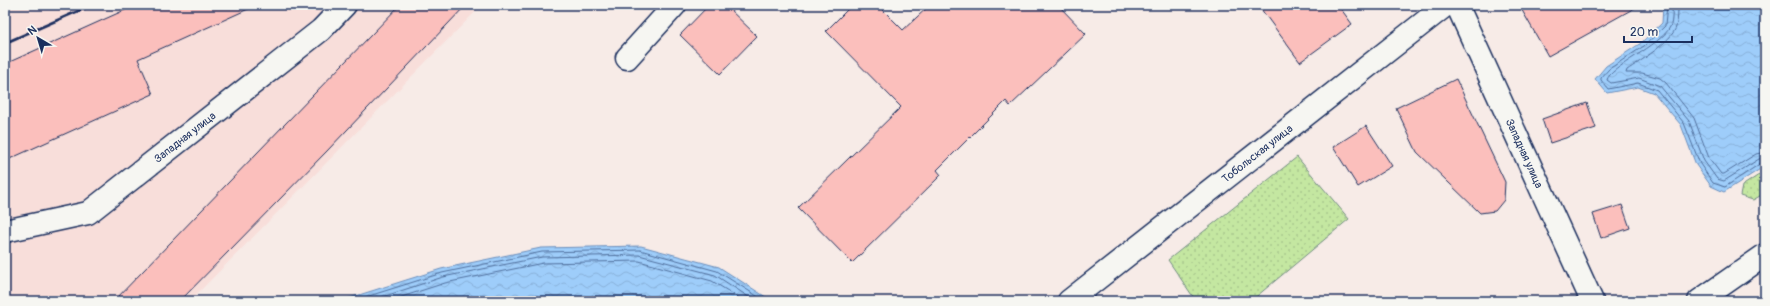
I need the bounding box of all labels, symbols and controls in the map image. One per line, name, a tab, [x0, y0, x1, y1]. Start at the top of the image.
north arrow	[18, 18, 58, 58]
scale bar	[1624, 18, 1692, 44]
text: N	[25, 23, 40, 38]
text: 20 m	[1630, 25, 1659, 40]
street label: Западная улица	[151, 109, 218, 165]
street label: Западная улица	[1503, 117, 1546, 190]
street label: Тобольская улица	[1219, 122, 1295, 185]

